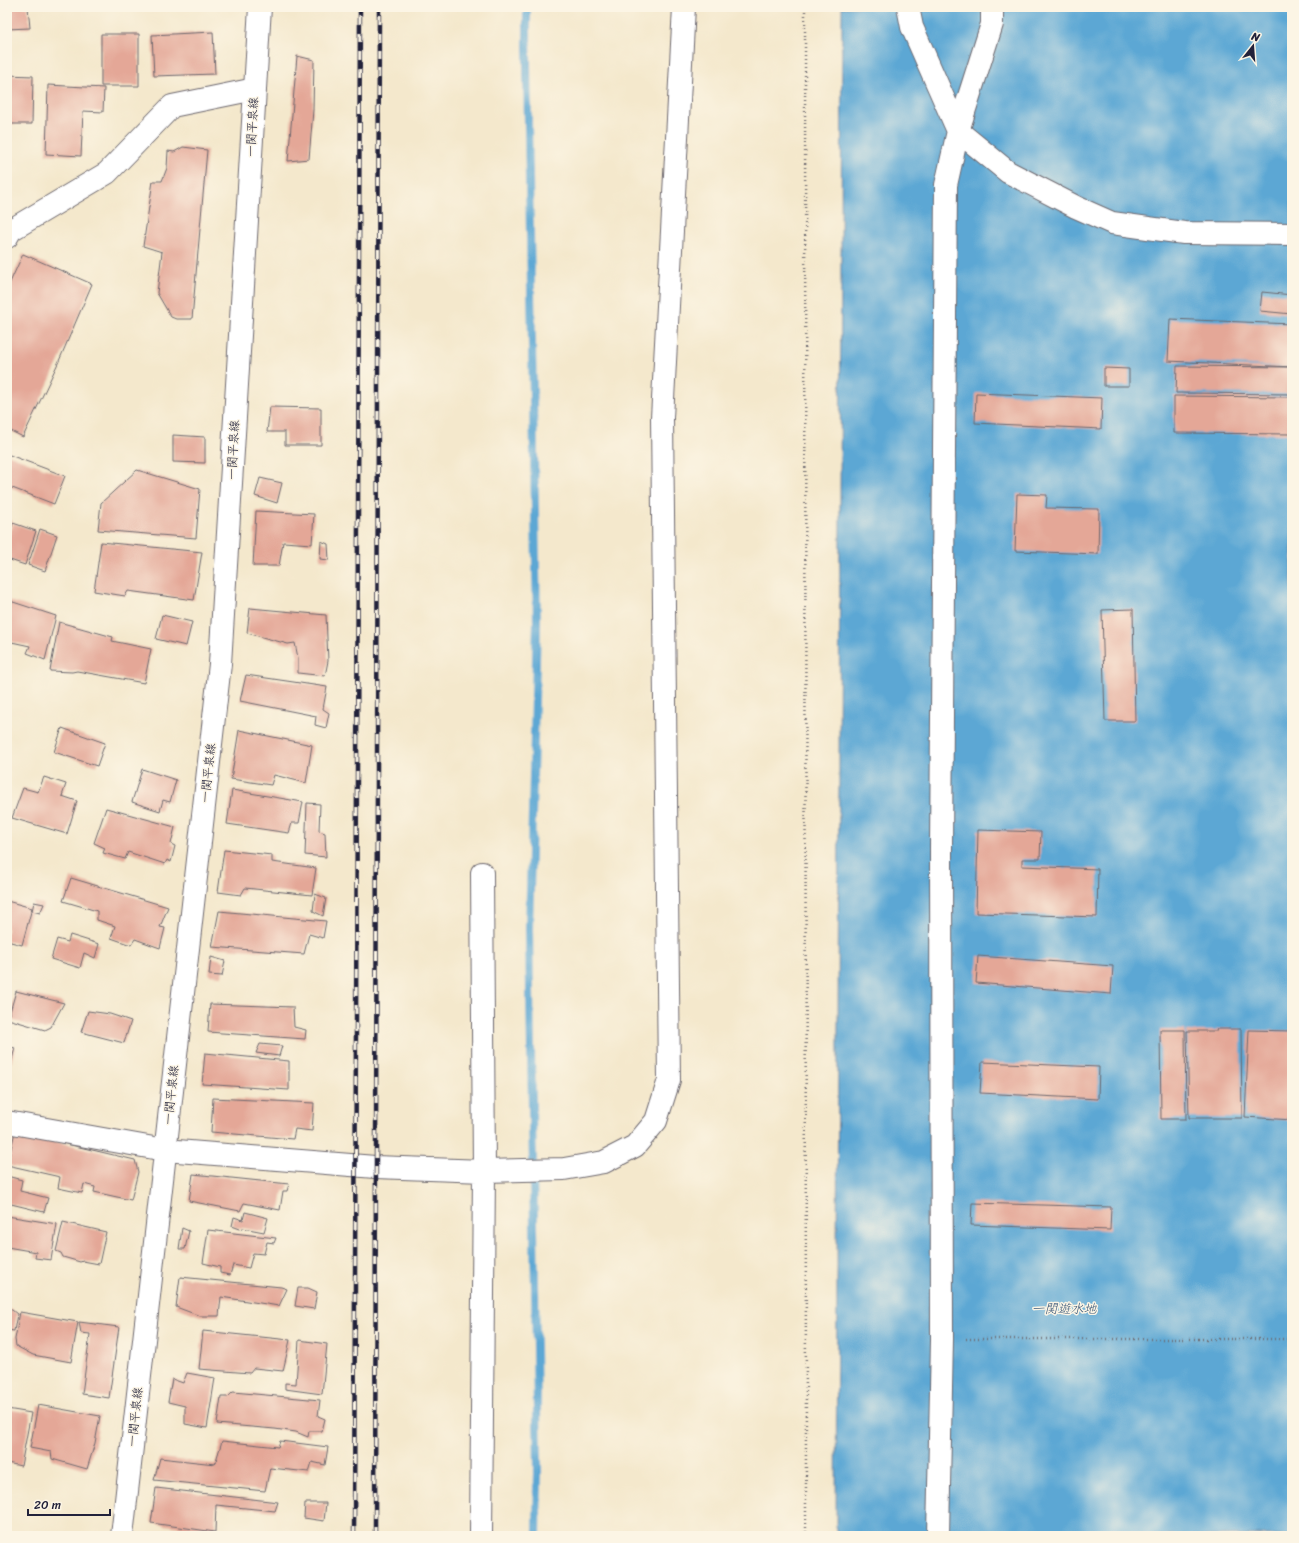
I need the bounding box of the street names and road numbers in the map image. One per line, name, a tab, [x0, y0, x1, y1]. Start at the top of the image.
street label: 一関平泉線	[239, 96, 265, 158]
street label: 一関平泉線	[220, 419, 246, 481]
street label: 一関平泉線	[194, 742, 222, 804]
street label: 一関平泉線	[157, 1064, 185, 1126]
street label: 一関平泉線	[121, 1386, 149, 1448]

